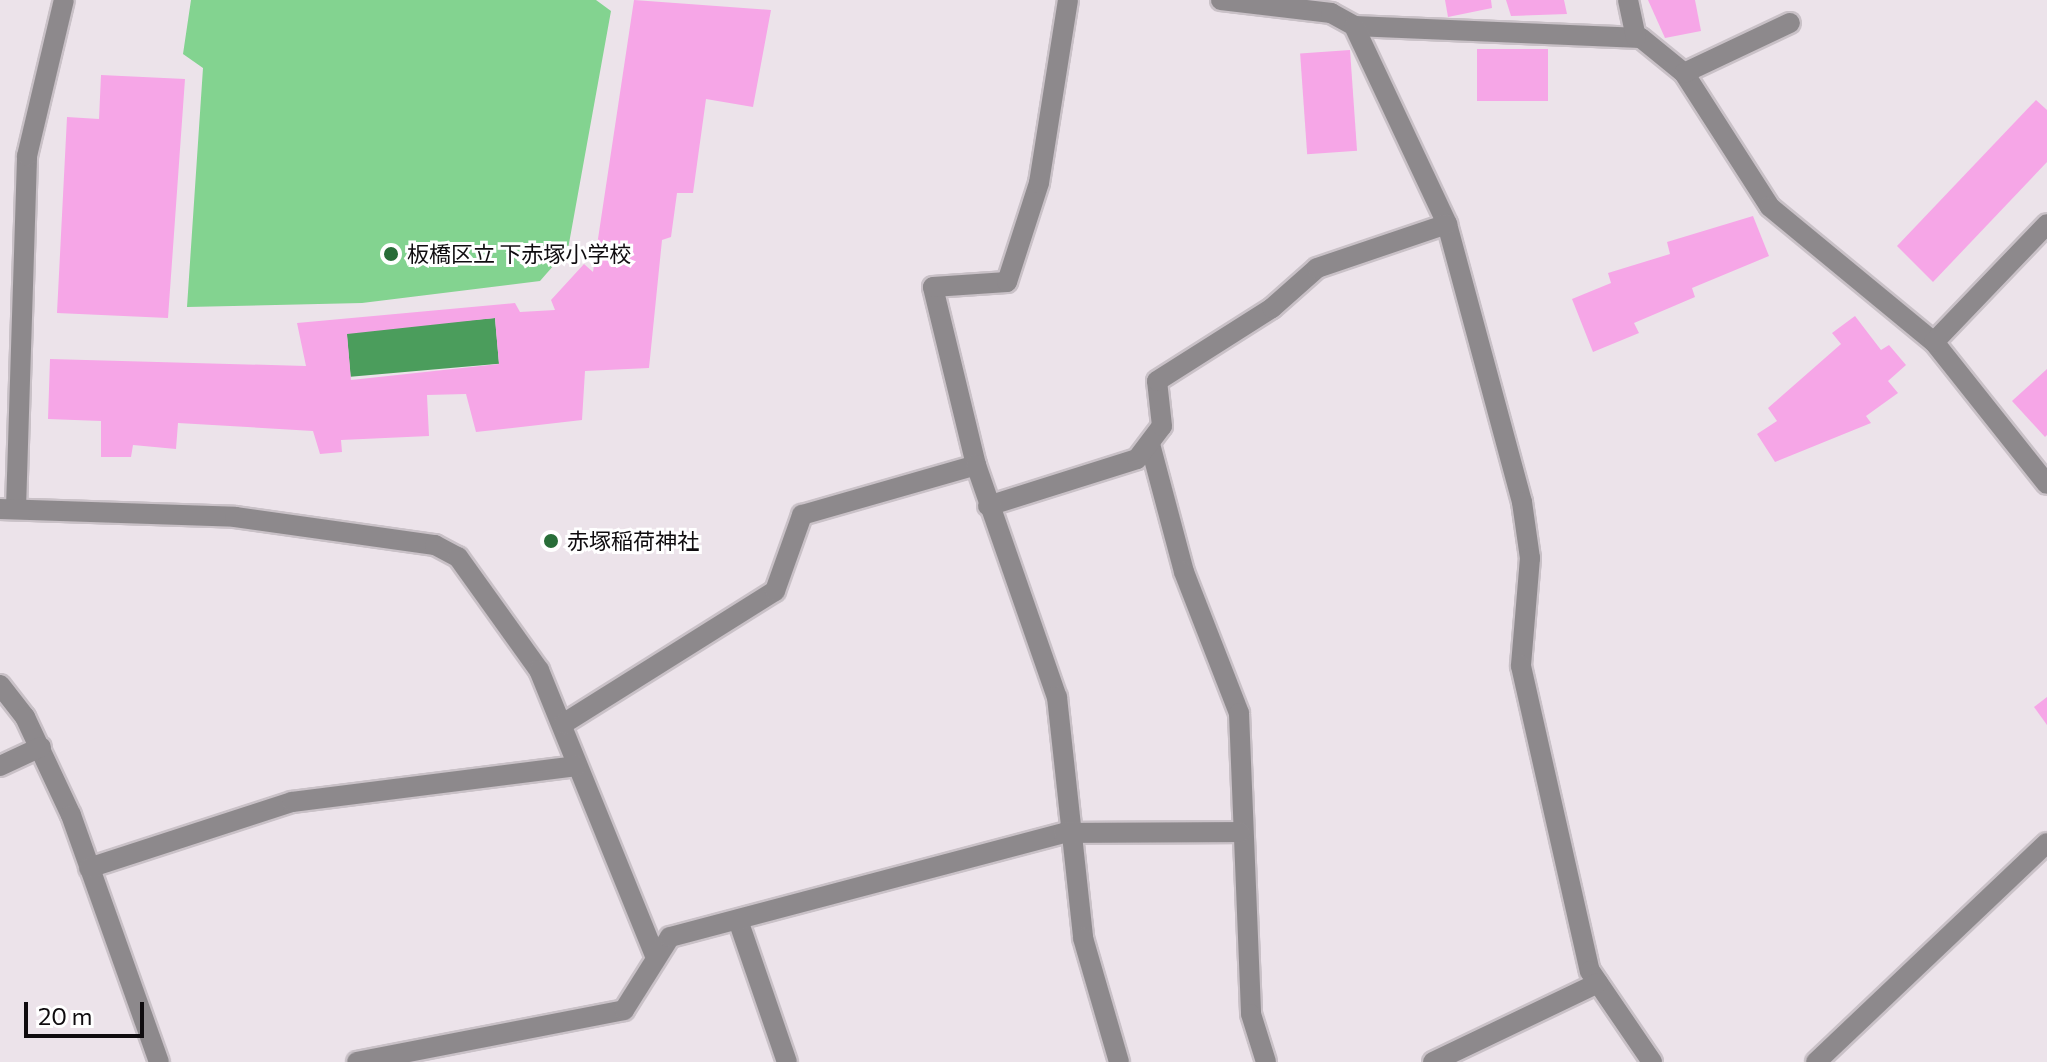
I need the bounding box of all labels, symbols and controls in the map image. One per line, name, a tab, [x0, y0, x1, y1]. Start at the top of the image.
place label: 板橋区立 下赤塚小学校	[407, 241, 631, 267]
marker: 板橋区立 下赤塚小学校	[382, 245, 400, 263]
place label: 赤塚稲荷神社	[567, 528, 699, 554]
marker: 赤塚稲荷神社	[542, 532, 560, 550]
scale bar	[28, 986, 148, 1036]
text: 20 m	[38, 1001, 92, 1030]

